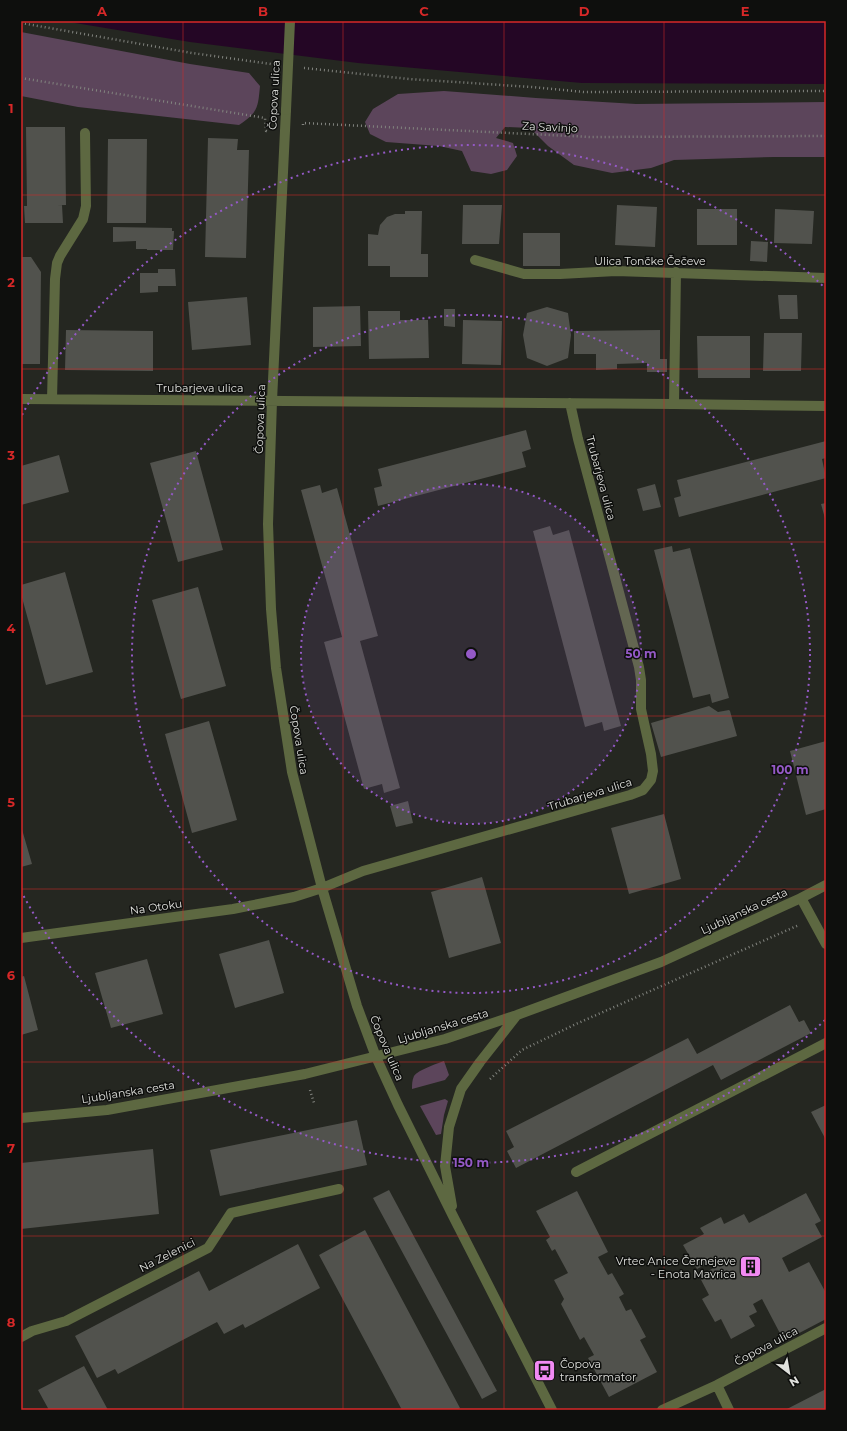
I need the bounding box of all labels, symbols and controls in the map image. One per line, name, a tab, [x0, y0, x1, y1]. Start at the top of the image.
text: A	[96, 3, 108, 19]
text: B	[258, 3, 268, 19]
text: C	[419, 3, 429, 19]
text: D	[579, 3, 590, 19]
text: E	[741, 3, 750, 19]
street label: Čopova ulica	[265, 60, 283, 130]
text: 1	[8, 100, 14, 116]
street label: Za Savinjo	[522, 119, 578, 135]
street label: Ulica Tončke Čečeve	[594, 254, 706, 268]
text: 2	[7, 274, 15, 290]
street label: Trubarjeva ulica	[157, 381, 243, 395]
street label: Čopova ulica	[252, 384, 268, 454]
street label: Trubarjeva ulica	[583, 434, 619, 522]
text: 3	[6, 447, 15, 463]
text: 4	[7, 620, 16, 636]
text: 50 m	[625, 646, 657, 661]
centre of rings	[464, 647, 478, 661]
street label: Čopova ulica	[287, 704, 311, 776]
text: 100 m	[772, 762, 808, 777]
street label: Trubarjeva ulica	[546, 775, 634, 813]
text: 5	[7, 794, 15, 810]
street label: Ljubljanska cesta	[698, 885, 790, 937]
street label: Na Otoku	[129, 896, 183, 918]
text: 6	[7, 967, 16, 983]
street label: Ljubljanska cesta	[396, 1006, 490, 1046]
street label: Čopova ulica	[367, 1013, 407, 1083]
street label: Ljubljanska cesta	[80, 1078, 176, 1106]
text: 7	[7, 1140, 15, 1156]
text: 150 m	[453, 1155, 489, 1170]
street label: Na Zelenici	[137, 1235, 197, 1275]
place label: Vrtec Anice Černejeve - Enota Mavrica	[616, 1254, 736, 1281]
building icon: Vrtec Anice Černejeve - Enota Mavrica	[738, 1254, 764, 1280]
text: 8	[7, 1314, 16, 1330]
street label: Čopova ulica	[732, 1323, 800, 1369]
north arrow	[769, 1353, 809, 1393]
bus stop icon: Čopova transformator	[531, 1357, 557, 1383]
place label: Čopova transformator	[560, 1357, 636, 1384]
text: N	[787, 1373, 802, 1390]

